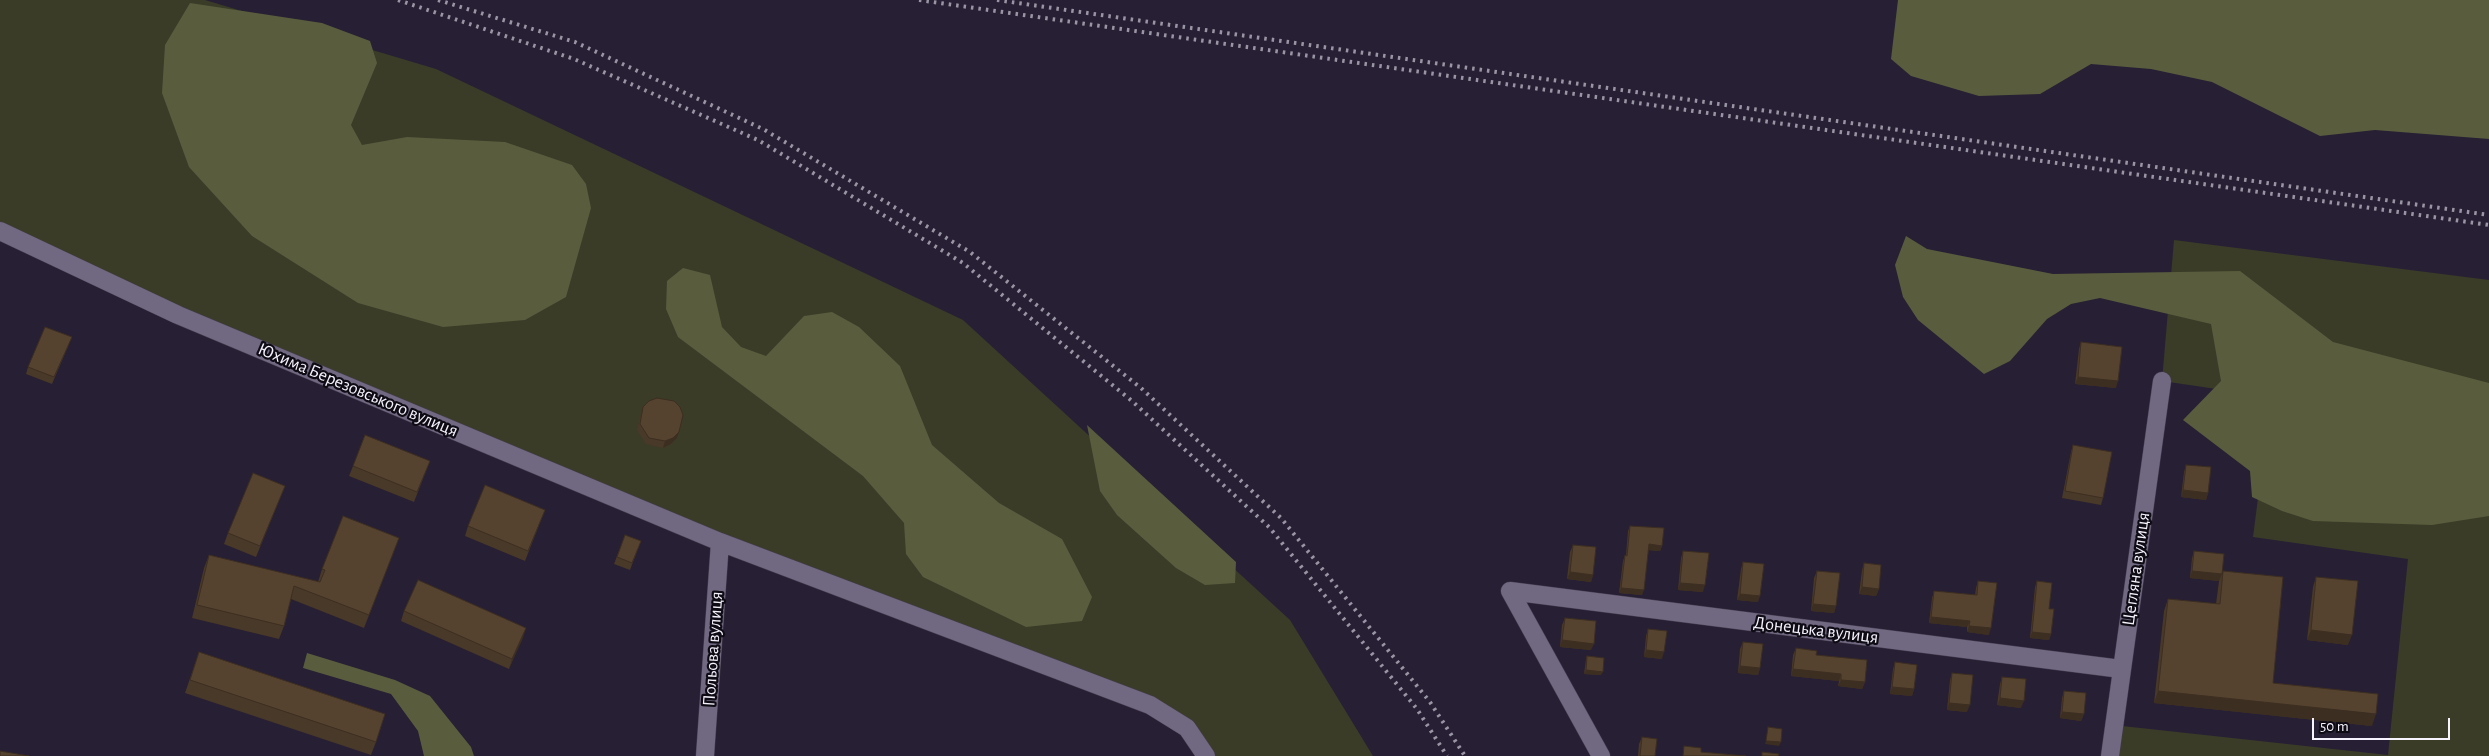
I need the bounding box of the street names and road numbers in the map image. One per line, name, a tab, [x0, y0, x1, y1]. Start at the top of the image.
street label: Юхима Березовського вулиця	[255, 338, 461, 442]
street label: Цегляна вулиця	[2117, 511, 2155, 627]
street label: Польова вулиця	[698, 591, 728, 707]
street label: Донецька вулиця	[1752, 612, 1880, 648]

